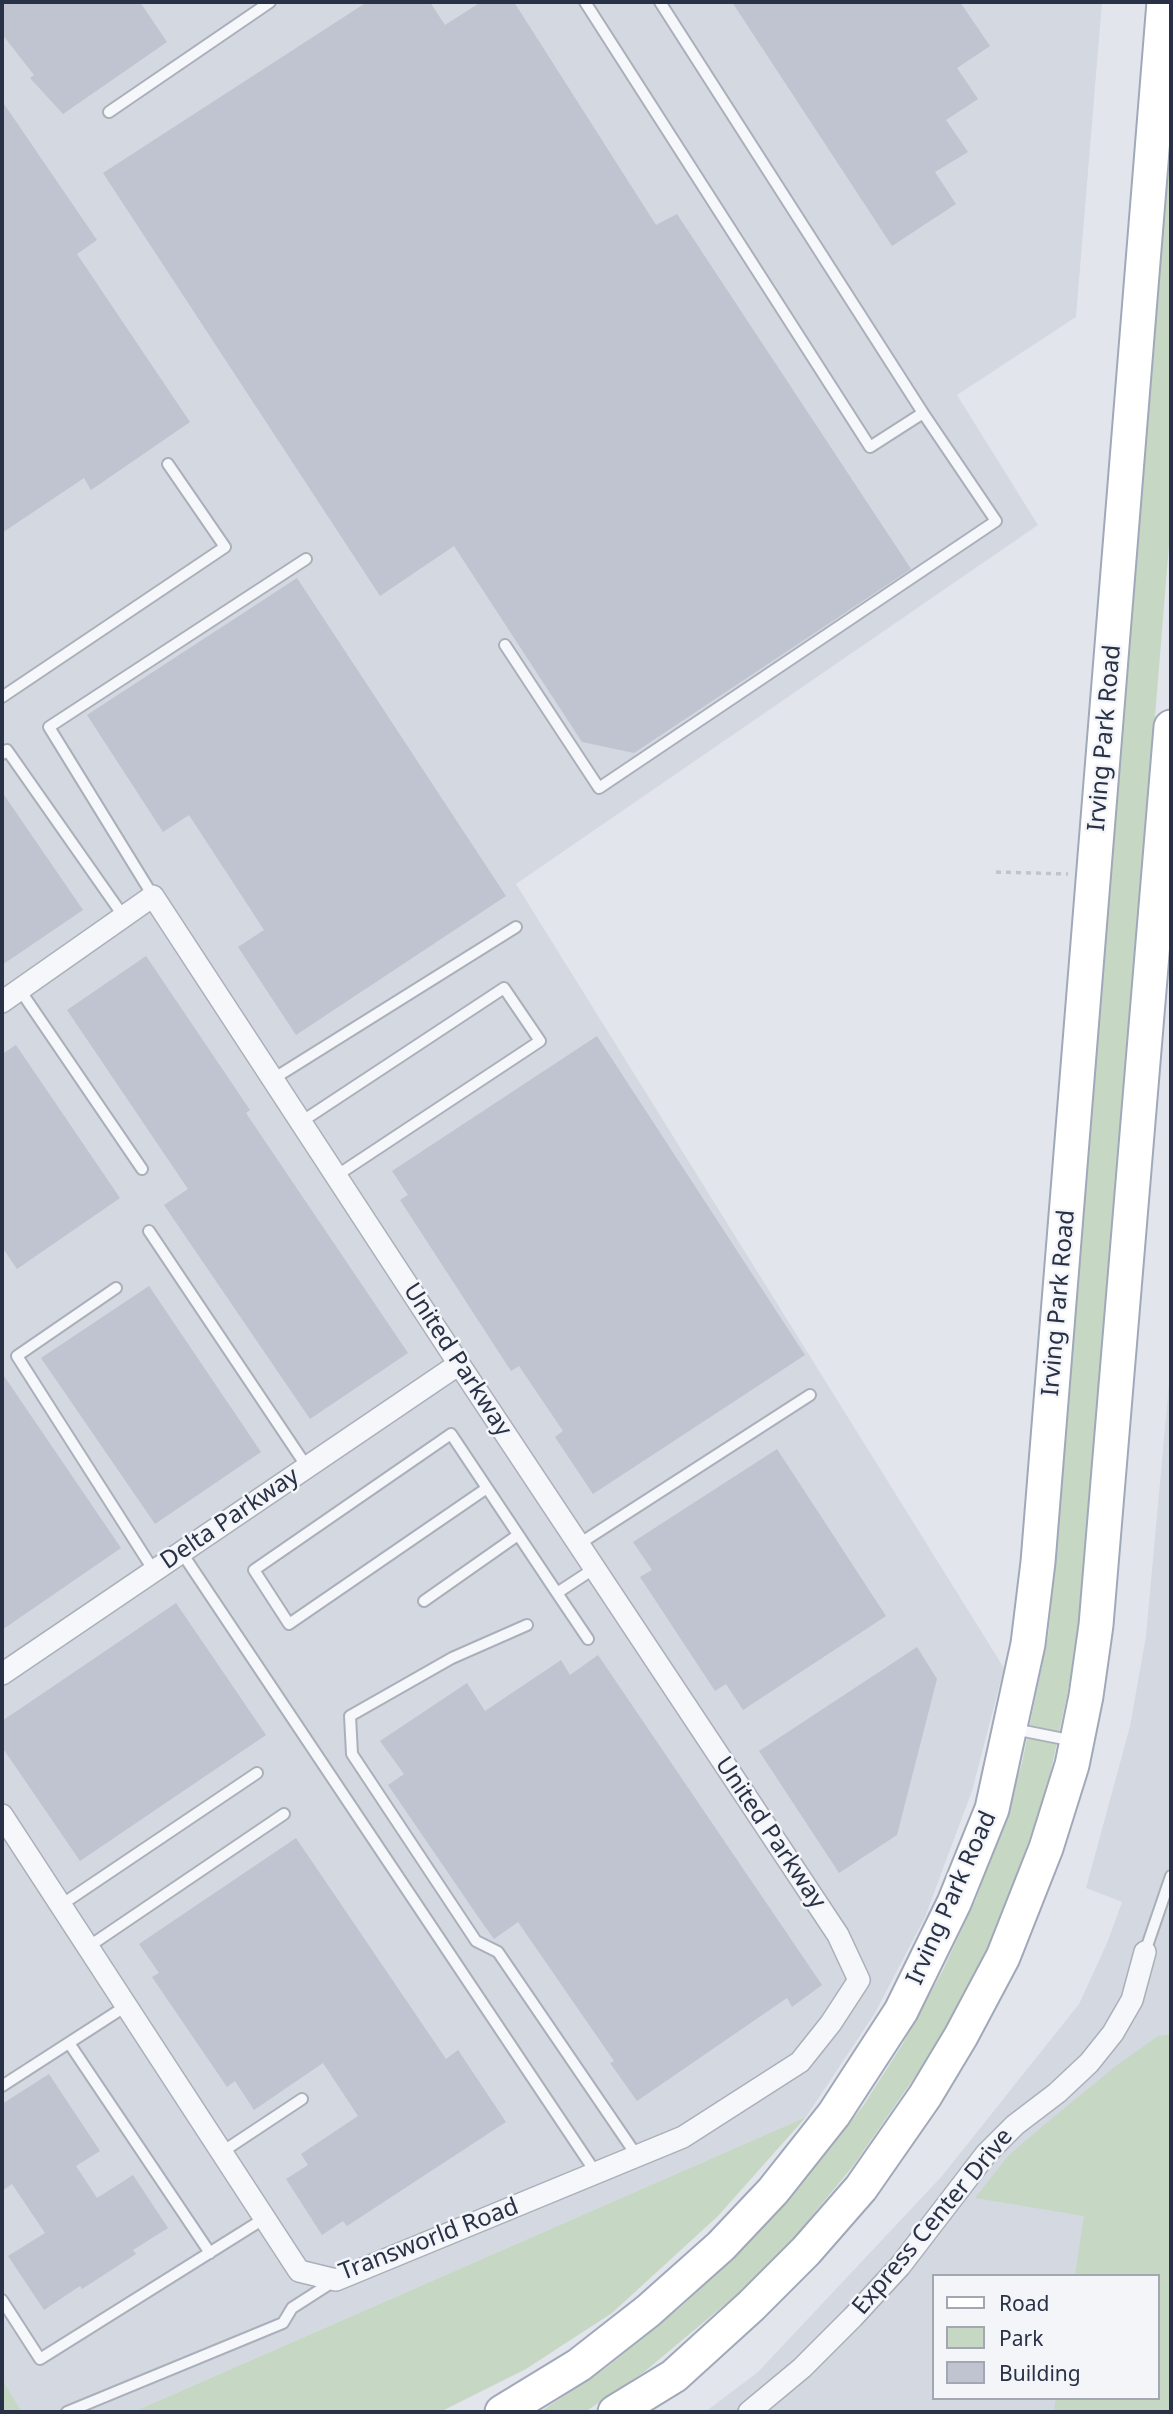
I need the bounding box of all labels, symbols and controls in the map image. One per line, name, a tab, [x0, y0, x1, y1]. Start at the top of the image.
street label: Irving Park Road	[1083, 644, 1127, 832]
street label: Irving Park Road	[1037, 1209, 1081, 1397]
street label: United Parkway	[397, 1278, 517, 1442]
street label: Delta Parkway	[155, 1462, 305, 1576]
street label: United Parkway	[709, 1752, 831, 1914]
street label: Irving Park Road	[901, 1807, 1003, 1989]
street label: Express Center Drive	[847, 2123, 1019, 2321]
street label: Transworld Road	[335, 2193, 523, 2287]
legend	[932, 2274, 1159, 2400]
text: Road	[999, 2289, 1049, 2317]
text: Park	[999, 2324, 1043, 2352]
text: Building	[999, 2359, 1081, 2387]

